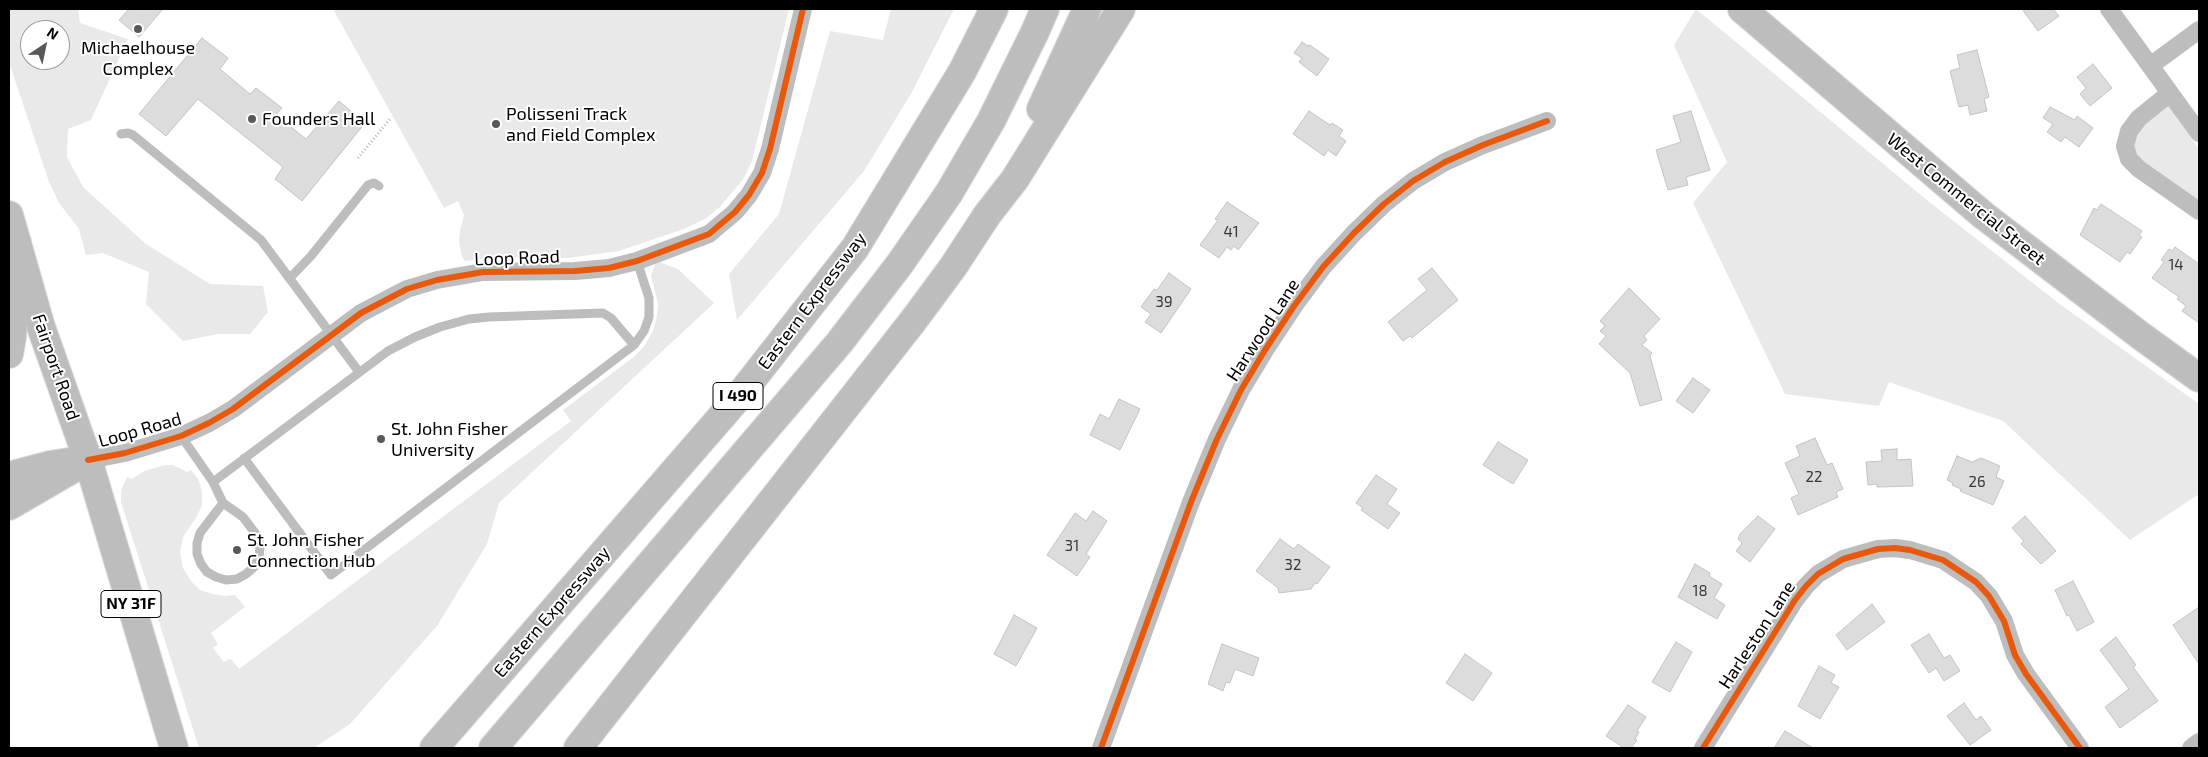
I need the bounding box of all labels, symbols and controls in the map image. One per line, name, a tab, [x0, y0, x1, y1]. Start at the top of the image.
north arrow	[20, 20, 70, 70]
text: N	[44, 23, 62, 43]
marker: Michaelhouse Complex	[132, 23, 144, 35]
place label: Michaelhouse Complex	[81, 37, 195, 80]
place label: Polisseni Track and Field Complex	[506, 103, 655, 146]
place label: Founders Hall	[262, 108, 375, 130]
marker: Founders Hall	[246, 113, 258, 125]
marker: Polisseni Track and Field Complex	[490, 118, 502, 130]
street label: West Commercial Street	[1882, 128, 2050, 270]
house number: 41	[1223, 223, 1239, 241]
street label: Eastern Expressway	[753, 228, 871, 374]
street label: Loop Road	[474, 246, 560, 270]
house number: 14	[2168, 256, 2184, 274]
street label: Harwood Lane	[1222, 275, 1304, 385]
house number: 39	[1156, 293, 1172, 311]
street label: Fairport Road	[28, 311, 84, 423]
road number: I 490	[713, 382, 763, 410]
street label: Loop Road	[96, 408, 184, 452]
place label: St. John Fisher University	[391, 418, 508, 460]
marker: St. John Fisher University	[375, 433, 387, 445]
house number: 22	[1806, 468, 1822, 486]
house number: 26	[1968, 473, 1986, 491]
place label: St. John Fisher Connection Hub	[247, 529, 375, 572]
house number: 31	[1065, 537, 1079, 555]
street label: Eastern Expressway	[489, 542, 615, 682]
marker: St. John Fisher Connection Hub	[231, 544, 243, 556]
house number: 32	[1285, 556, 1301, 574]
street label: Harleston Lane	[1714, 577, 1800, 693]
house number: 18	[1692, 582, 1708, 600]
road number: NY 31F	[101, 590, 161, 618]

